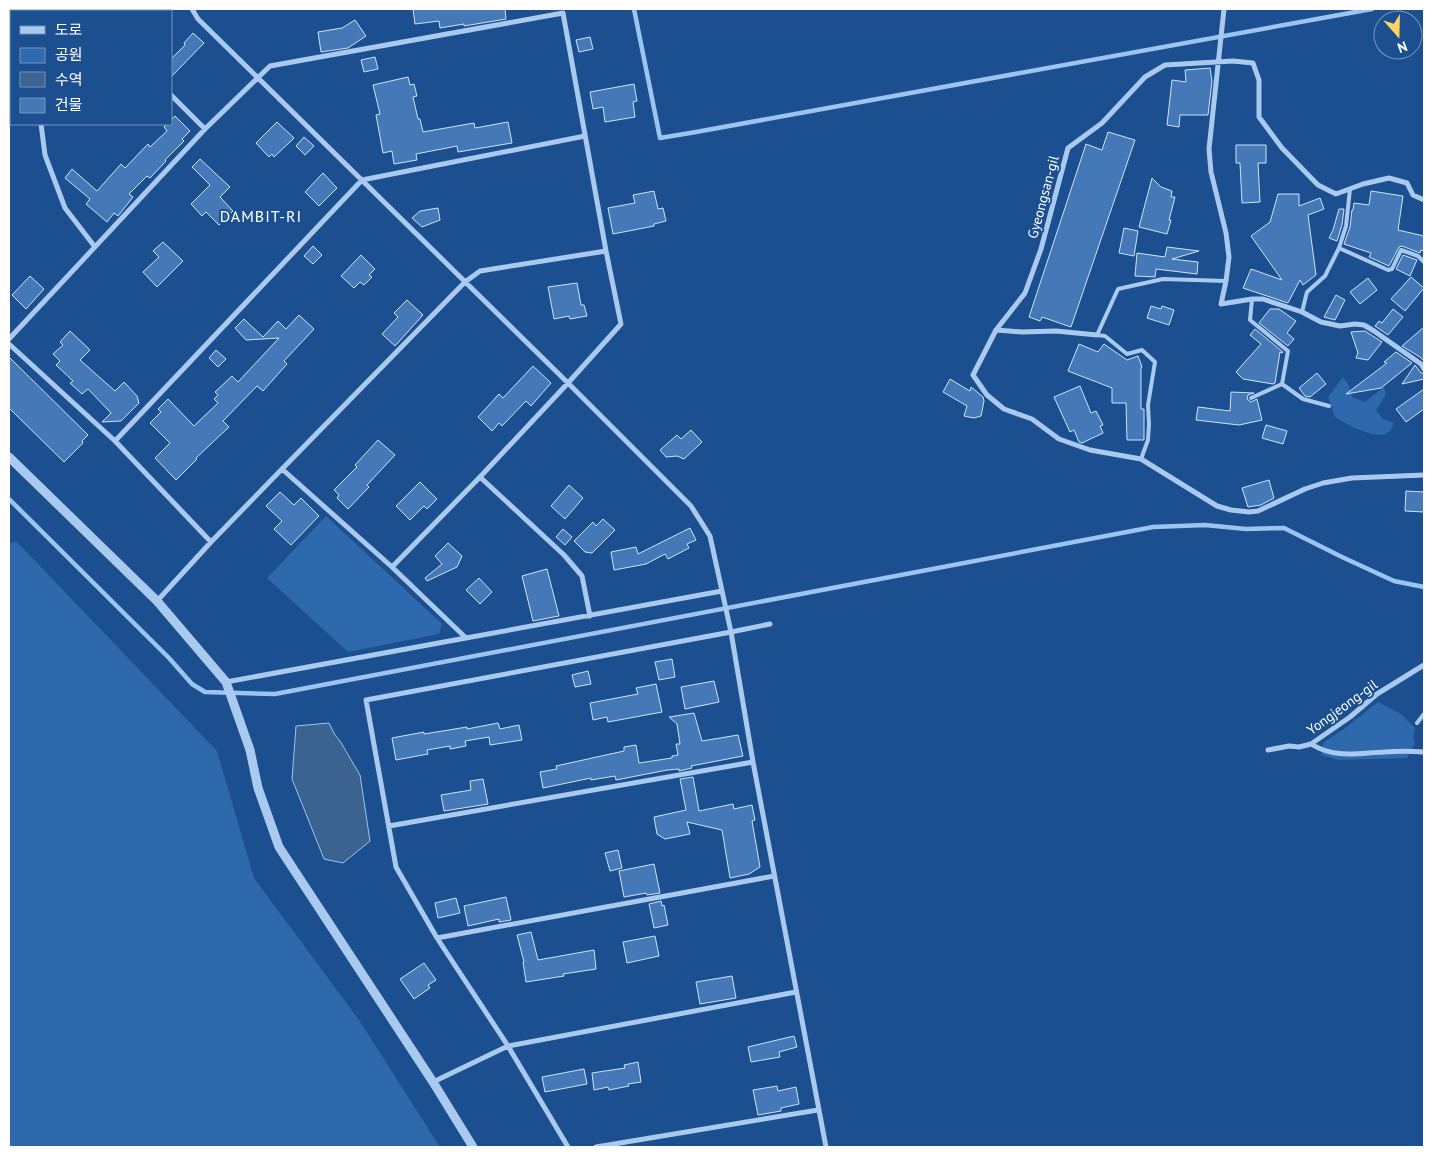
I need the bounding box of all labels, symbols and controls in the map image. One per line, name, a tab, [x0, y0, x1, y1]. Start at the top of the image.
legend	[10, 10, 172, 125]
north arrow	[1373, 10, 1423, 60]
text: 도로	[55, 20, 83, 39]
text: N	[1395, 37, 1410, 57]
text: 공원	[55, 45, 83, 64]
text: 수역	[55, 70, 83, 89]
text: 건물	[55, 95, 83, 114]
street label: Gyeongsan-gil	[1023, 153, 1063, 241]
district label: DAMBIT-RI	[220, 206, 302, 226]
street label: Yongjeong-gil	[1303, 675, 1381, 739]

